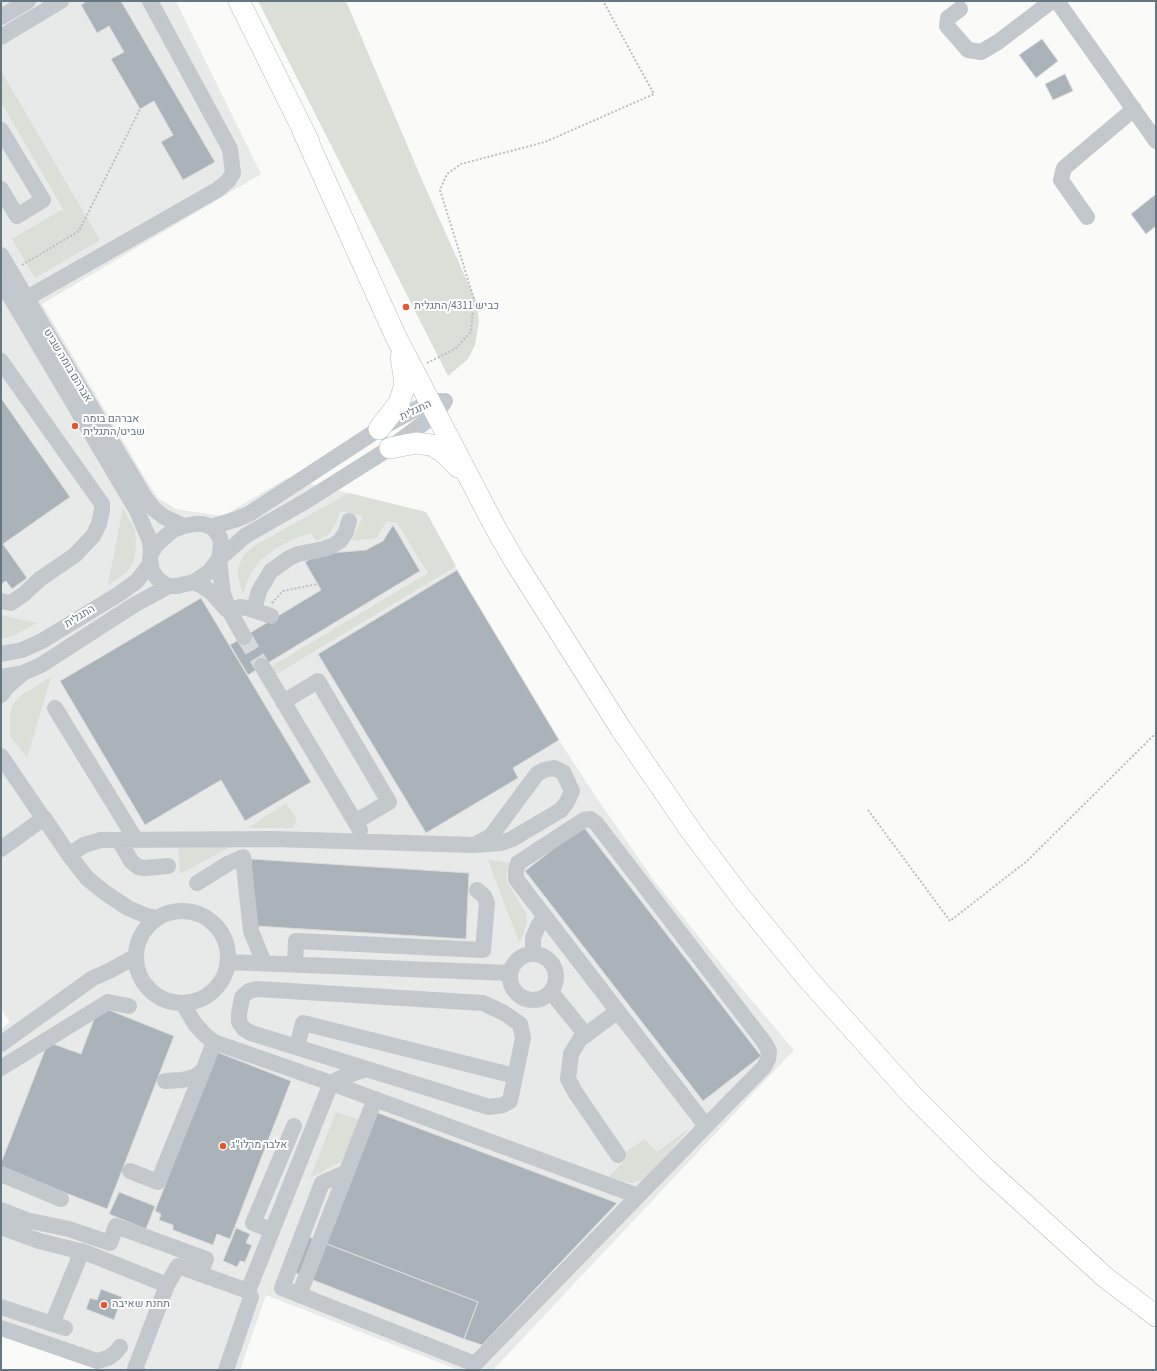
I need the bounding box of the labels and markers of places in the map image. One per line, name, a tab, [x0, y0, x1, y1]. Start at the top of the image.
place label: כביש 4311/התגלית	[414, 300, 499, 314]
marker: כביש 4311/התגלית	[401, 302, 411, 312]
place label: אברהם בומה שביט/התגלית	[83, 413, 145, 439]
marker: אברהם בומה שביט/התגלית	[70, 421, 80, 431]
place label: אלבר מרלו"ג	[231, 1139, 287, 1153]
marker: אלבר מרלו"ג	[218, 1141, 228, 1151]
place label: תחנת שאיבה	[112, 1298, 170, 1312]
marker: תחנת שאיבה	[99, 1300, 109, 1310]

